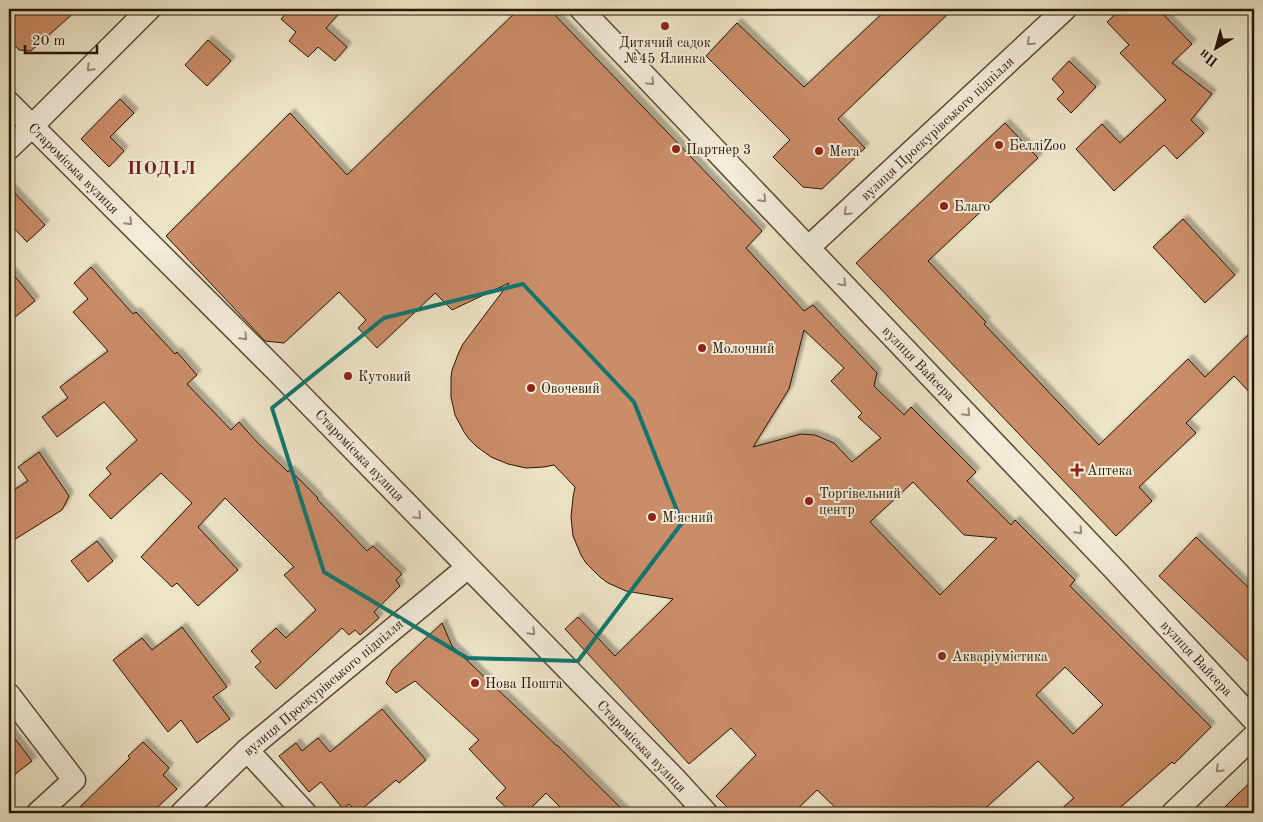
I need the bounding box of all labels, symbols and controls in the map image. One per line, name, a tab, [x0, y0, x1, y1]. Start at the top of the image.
marker: Дитячий садок №45 Ялинка	[659, 20, 671, 32]
scale bar	[25, 22, 98, 54]
north arrow	[1190, 22, 1240, 72]
text: 20 m	[32, 34, 66, 49]
place label: Дитячий садок №45 Ялинка	[619, 36, 711, 66]
one-way arrow	[1026, 36, 1035, 45]
text: Пн	[1197, 46, 1221, 69]
street label: вулиця Проскурівського підпілля	[858, 54, 1017, 203]
one-way arrow	[87, 62, 96, 71]
one-way arrow	[645, 76, 654, 85]
street label: Староміська вулиця	[25, 121, 121, 217]
marker: БелліZoo	[993, 139, 1005, 151]
place label: БелліZoo	[1009, 139, 1066, 153]
marker: Партнер 3	[670, 143, 682, 155]
place label: Партнер 3	[686, 143, 751, 157]
marker: Мега	[813, 145, 825, 157]
place label: Мега	[829, 145, 860, 159]
district label: ПОДІЛ	[127, 160, 197, 179]
one-way arrow	[757, 194, 766, 203]
marker: Благо	[938, 200, 950, 212]
place label: Благо	[954, 200, 990, 214]
one-way arrow	[843, 206, 852, 215]
one-way arrow	[123, 216, 132, 225]
one-way arrow	[837, 277, 846, 286]
street label: вулиця Вайсера	[879, 324, 957, 404]
one-way arrow	[238, 331, 247, 340]
marker: Молочний	[696, 342, 708, 354]
place label: Молочний	[712, 342, 774, 356]
marker: Кутовий	[342, 370, 354, 382]
place label: Кутовий	[358, 370, 411, 384]
marker: Овочевий	[525, 382, 537, 394]
place label: Овочевий	[541, 382, 600, 396]
street label: Староміська вулиця	[312, 407, 407, 504]
one-way arrow	[961, 407, 970, 416]
marker: Аптека	[1071, 464, 1083, 476]
place label: Аптека	[1087, 464, 1132, 478]
place label: Торгівельний центр	[819, 487, 901, 517]
marker: Торгівельний центр	[803, 495, 815, 507]
one-way arrow	[413, 510, 422, 519]
marker: М'ясний	[646, 511, 658, 523]
place label: М'ясний	[662, 511, 713, 525]
one-way arrow	[1073, 525, 1082, 534]
street label: вулиця Проскурівського підпілля	[241, 617, 406, 759]
street label: вулиця Вайсера	[1158, 618, 1235, 699]
one-way arrow	[526, 627, 535, 636]
marker: Акваріумістика	[936, 650, 948, 662]
place label: Акваріумістика	[952, 650, 1048, 664]
marker: Нова Пошта	[469, 677, 481, 689]
place label: Нова Пошта	[485, 677, 563, 691]
street label: Староміська вулиця	[594, 698, 689, 795]
one-way arrow	[1216, 763, 1225, 772]

